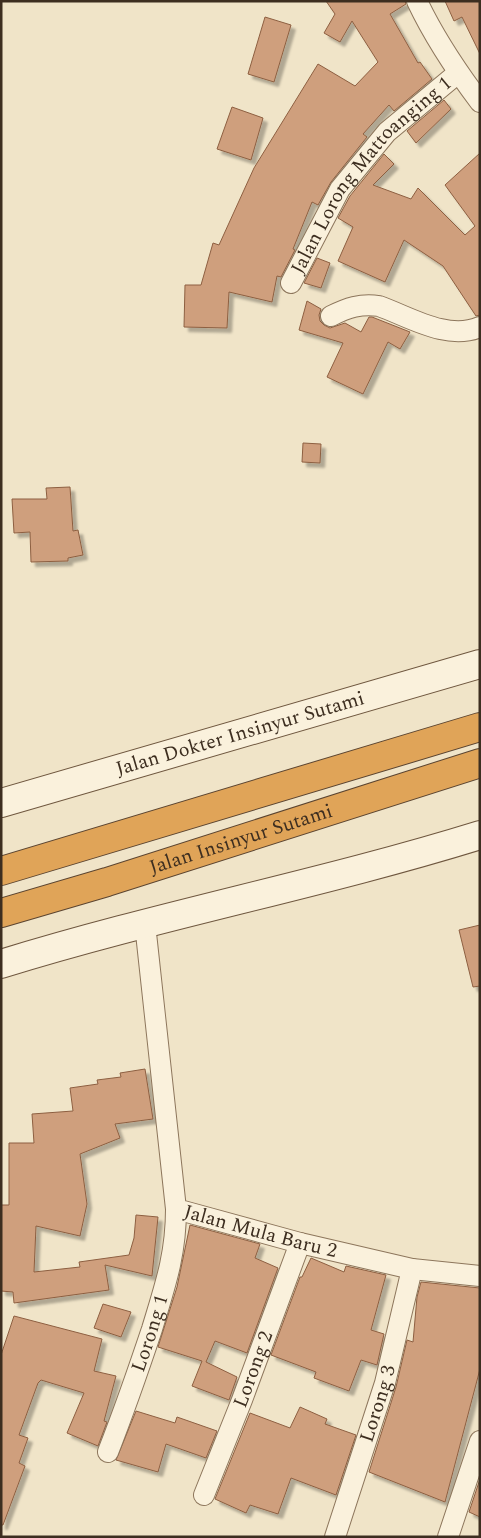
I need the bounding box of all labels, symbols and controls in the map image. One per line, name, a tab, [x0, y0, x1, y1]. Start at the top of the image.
street label: Jalan Lorong Mattoanging 1	[283, 69, 459, 280]
street label: Jalan Dokter Insinyur Sutami	[112, 683, 368, 784]
street label: Jalan Insinyur Sutami	[145, 796, 336, 883]
street label: Jalan Mula Baru 2	[180, 1197, 340, 1266]
street label: Lorong 1	[123, 1291, 177, 1376]
street label: Lorong 2	[225, 1327, 281, 1412]
street label: Lorong 3	[352, 1362, 404, 1446]

